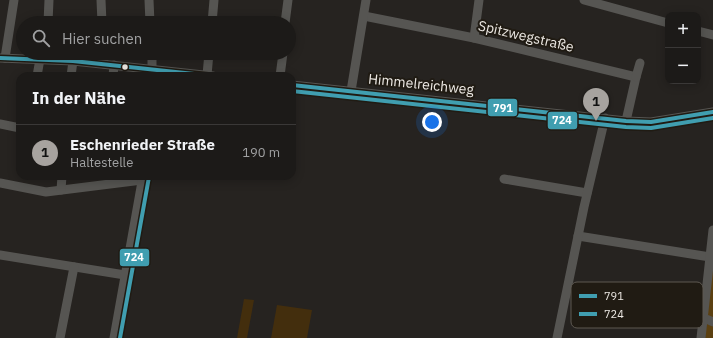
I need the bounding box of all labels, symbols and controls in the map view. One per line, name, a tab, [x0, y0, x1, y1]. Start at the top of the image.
map controls	[665, 12, 701, 84]
button: +	[665, 12, 701, 48]
search box	[16, 16, 296, 60]
street label: Spitzwegstraße	[476, 16, 576, 56]
icon: search	[30, 27, 52, 49]
text: Hier suchen	[62, 29, 142, 48]
button: −	[665, 48, 701, 84]
unlabelled marker	[120, 62, 130, 72]
street label: Himmelreichweg	[367, 69, 475, 99]
text: In der Nähe	[32, 87, 126, 109]
pin: 1	[583, 88, 609, 121]
line badge: 791	[487, 98, 518, 117]
text: 791	[493, 101, 513, 115]
line badge: 724	[547, 111, 578, 130]
your location	[422, 112, 442, 132]
text: 724	[552, 113, 572, 127]
text: Eschenrieder Straße	[70, 135, 215, 154]
text: 1	[41, 144, 49, 161]
text: 190 m	[242, 144, 280, 161]
text: Haltestelle	[70, 154, 133, 171]
line badge: 724	[119, 248, 150, 267]
text: 724	[124, 250, 144, 264]
legend	[571, 282, 703, 328]
text: 791	[604, 289, 624, 303]
text: 724	[604, 307, 624, 321]

